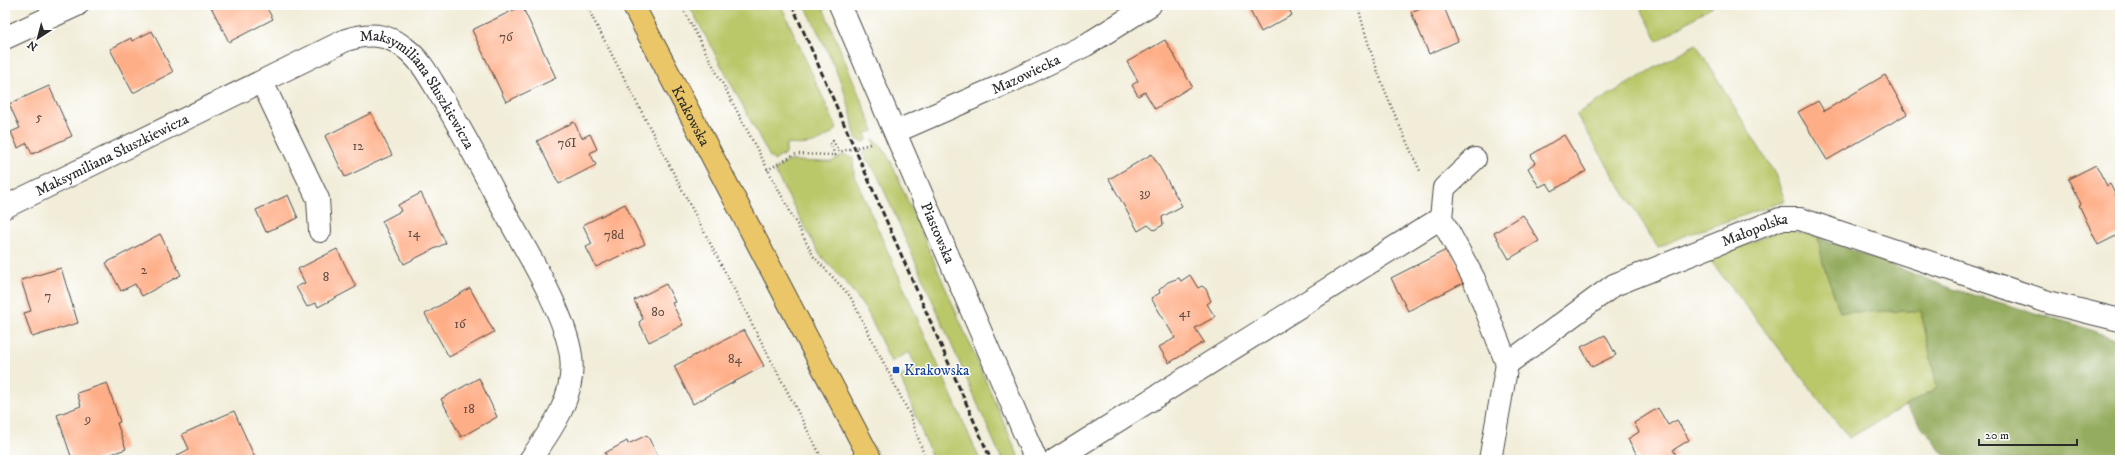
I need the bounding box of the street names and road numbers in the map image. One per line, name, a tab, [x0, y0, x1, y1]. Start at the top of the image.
street label: Maksymiliana Słuszkiewicza	[359, 26, 479, 153]
street label: Mazowiecka	[989, 50, 1064, 99]
street label: Krakowska	[667, 83, 714, 150]
street label: Maksymiliana Słuszkiewicza	[32, 109, 192, 201]
street label: Piastowska	[916, 200, 959, 267]
street label: Małopolska	[1719, 210, 1788, 251]

